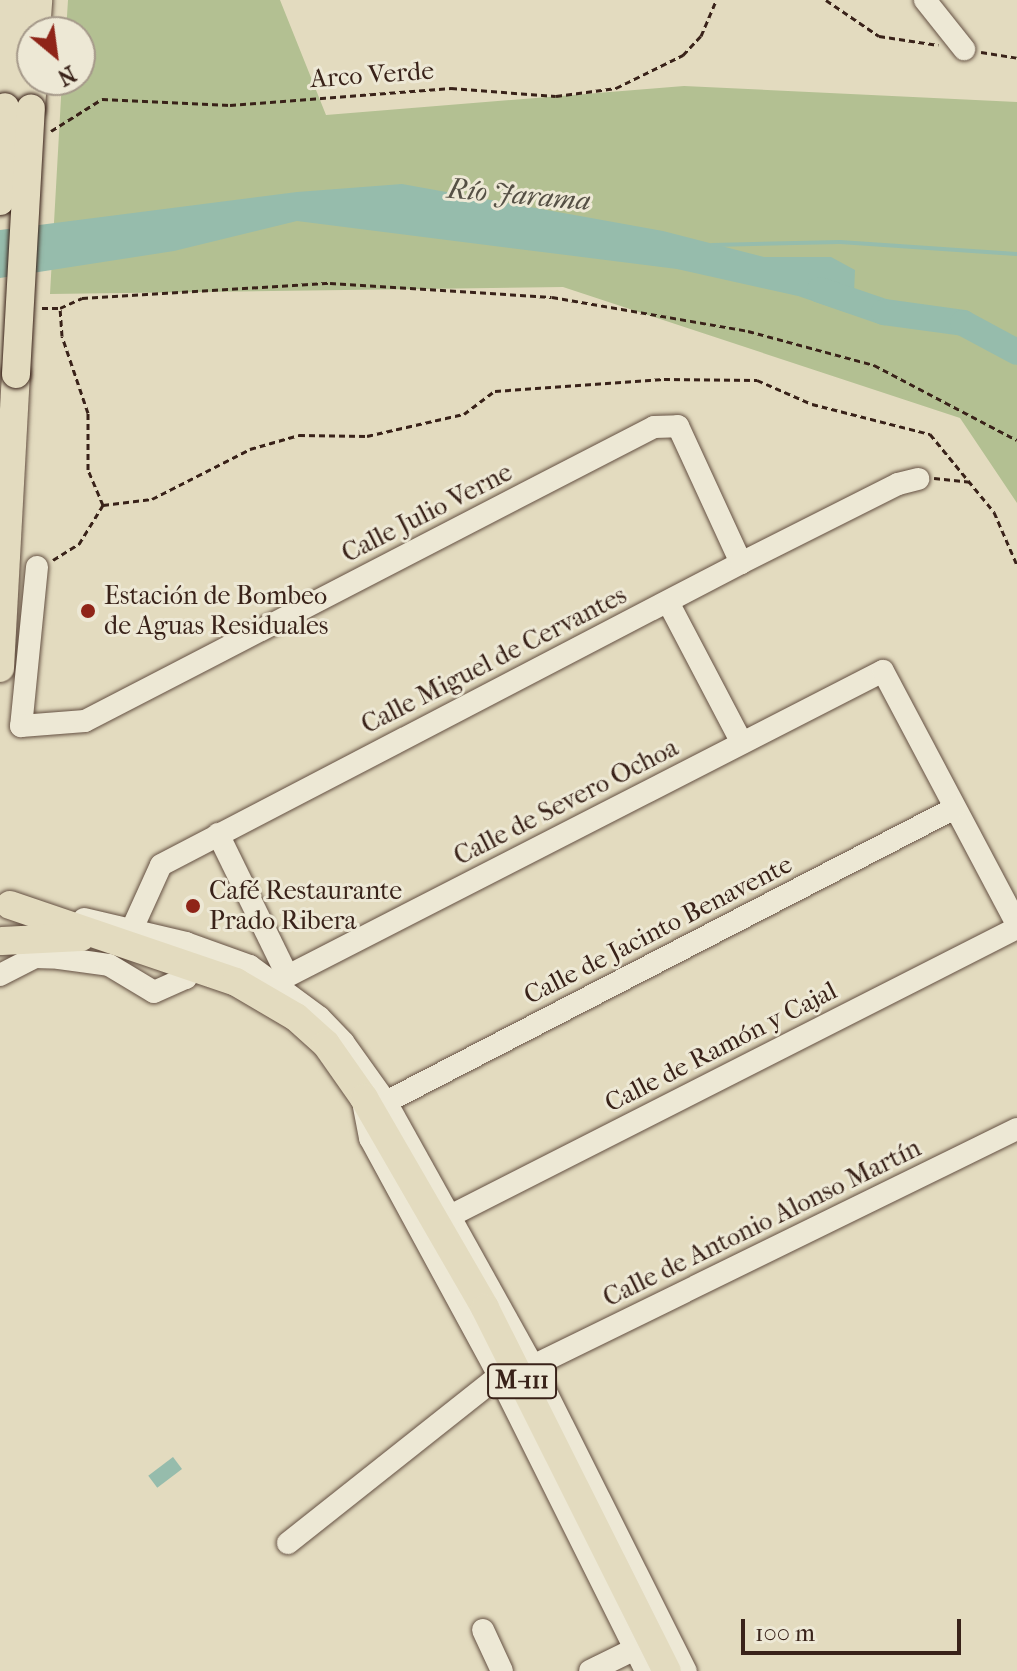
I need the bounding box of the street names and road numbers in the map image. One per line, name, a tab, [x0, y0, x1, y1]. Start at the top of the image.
street label: Arco Verde	[309, 55, 435, 95]
street label: Calle Julio Verne	[337, 457, 517, 569]
street label: Calle Miguel de Cervantes	[356, 579, 632, 741]
street label: Calle de Severo Ochoa	[449, 732, 683, 872]
street label: Calle de Jacinto Benavente	[519, 849, 797, 1011]
street label: Calle de Ramón y Cajal	[600, 975, 842, 1119]
street label: Calle de Antonio Alonso Martín	[598, 1132, 926, 1314]
road number: M-111	[486, 1361, 558, 1401]

